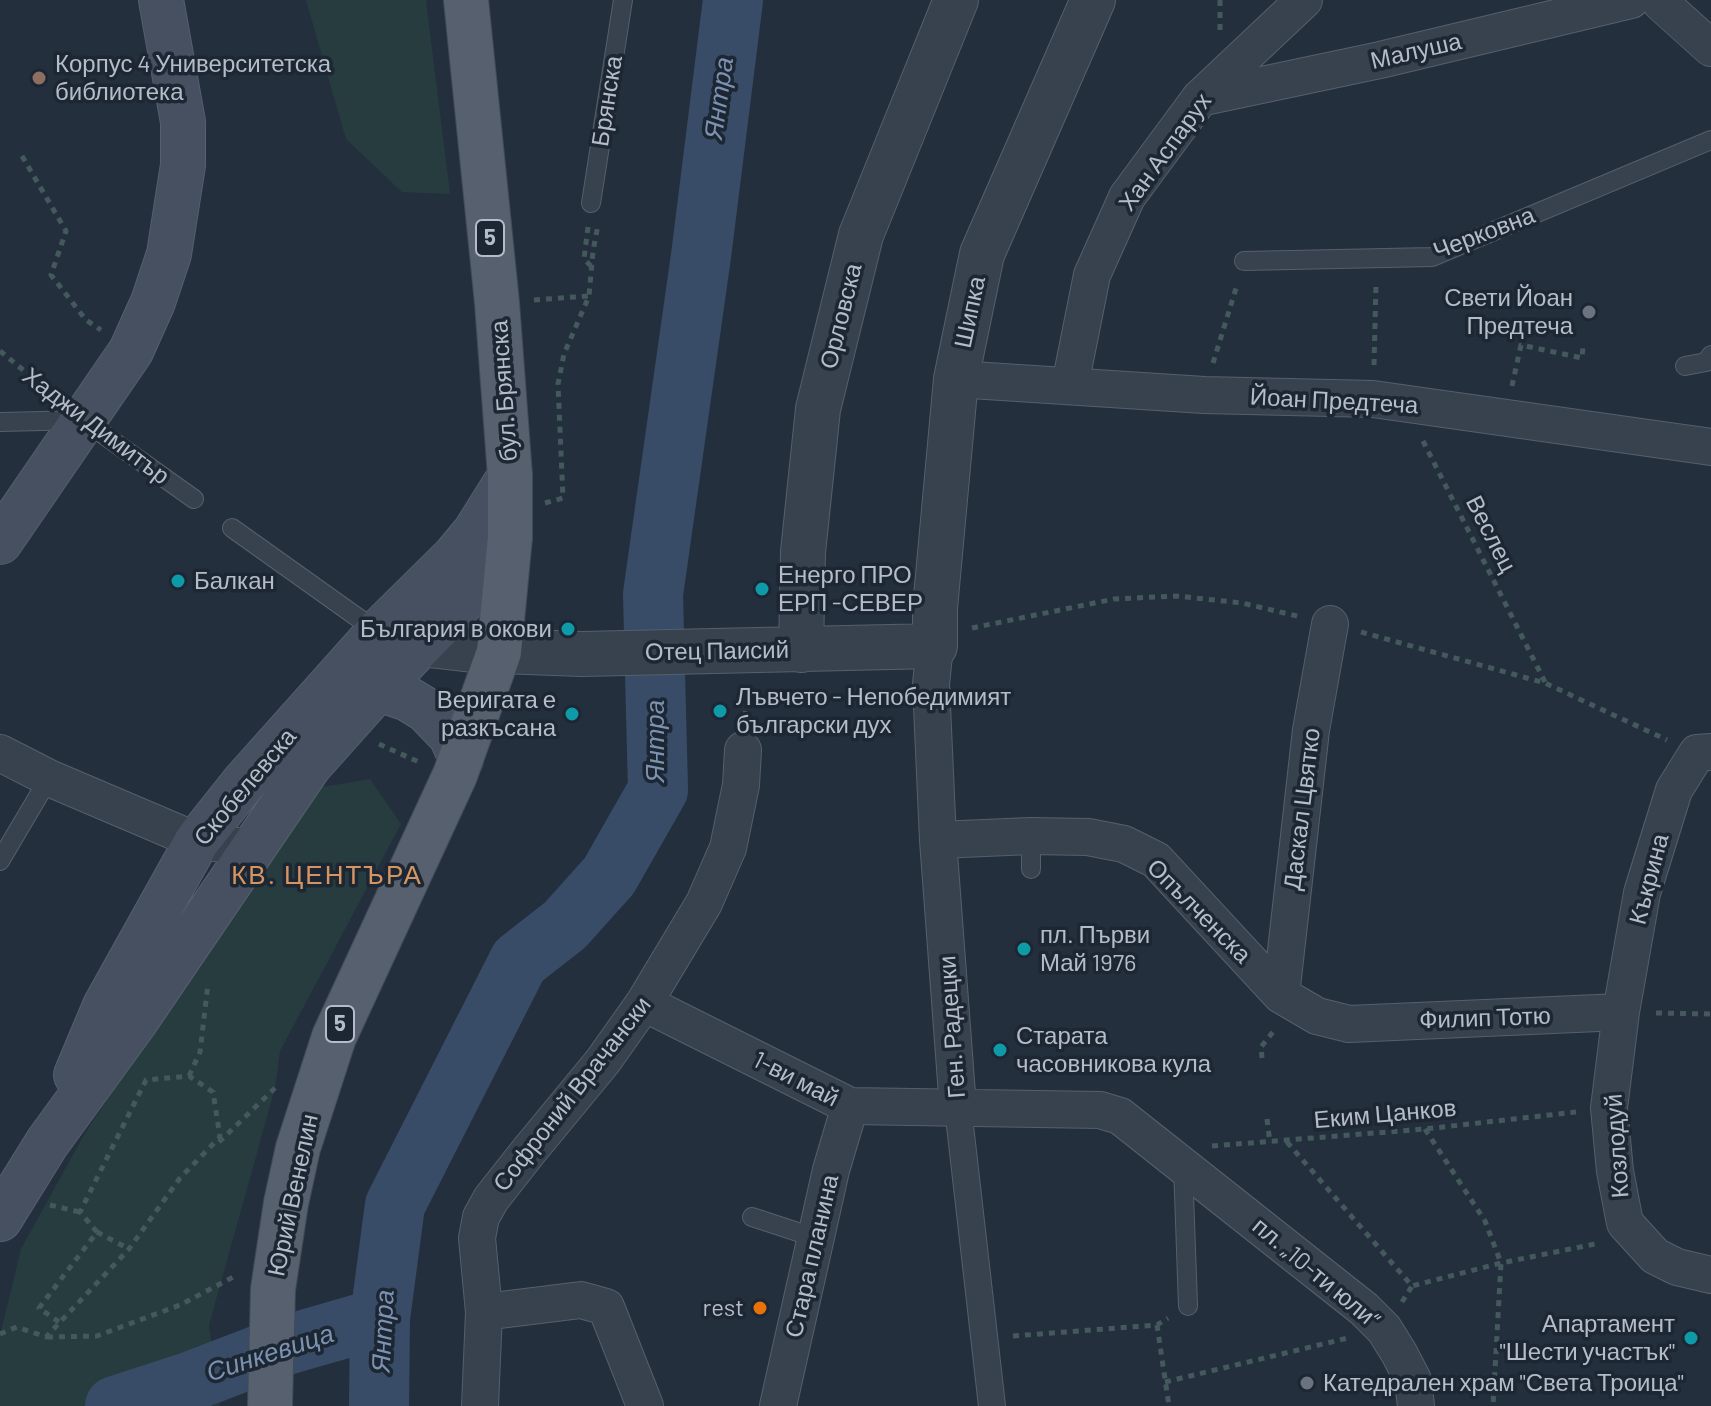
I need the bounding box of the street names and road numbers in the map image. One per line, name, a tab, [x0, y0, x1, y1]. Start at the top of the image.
street label: Малуша	[1368, 27, 1464, 75]
street label: Брянска	[586, 54, 628, 148]
street label: Хан Аспарух	[1113, 87, 1217, 217]
street label: Черковна	[1429, 201, 1539, 265]
road number: 5	[476, 220, 504, 256]
street label: Орловска	[814, 260, 868, 372]
street label: Шипка	[948, 273, 992, 351]
street label: бул. Брянска	[485, 319, 523, 463]
street label: Хаджи Димитър	[17, 361, 175, 491]
street label: Йоан Предтеча	[1249, 382, 1419, 420]
street label: Веслец	[1459, 491, 1523, 577]
street label: Отец Паисий	[645, 635, 789, 667]
street label: Скобелевска	[188, 723, 302, 851]
street label: Даскал Цвятко	[1278, 726, 1326, 892]
street label: Къкрина	[1623, 830, 1675, 928]
street label: Опълченска	[1141, 853, 1257, 969]
street label: Ген. Радецки	[933, 955, 971, 1099]
street label: Софроний Врачански	[487, 991, 657, 1197]
street label: Филип Тотю	[1419, 1001, 1551, 1035]
road number: 5	[326, 1006, 354, 1042]
street label: 1-ви май	[748, 1045, 844, 1113]
street label: Еким Цанков	[1313, 1093, 1457, 1135]
street label: Козлодуй	[1599, 1093, 1635, 1199]
street label: Юрий Венелин	[262, 1111, 324, 1279]
street label: Стара планина	[779, 1172, 845, 1340]
street label: пл. „10-ти юли“	[1247, 1212, 1385, 1334]

